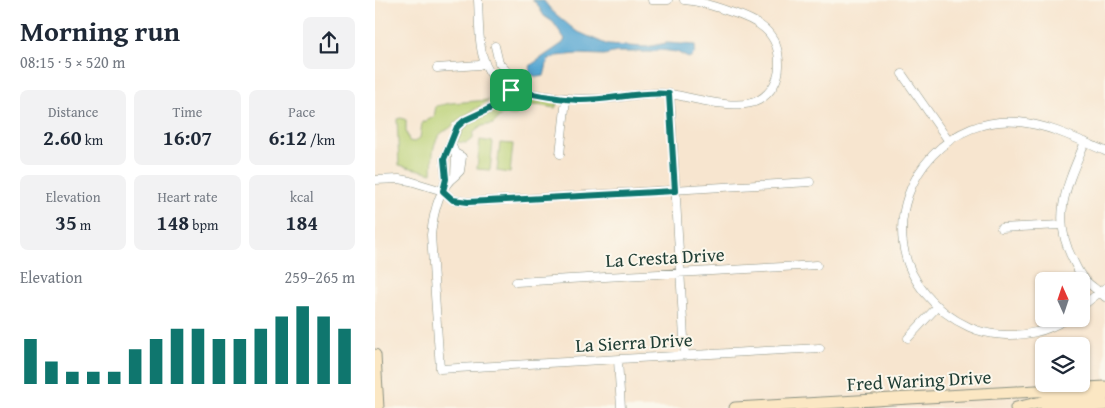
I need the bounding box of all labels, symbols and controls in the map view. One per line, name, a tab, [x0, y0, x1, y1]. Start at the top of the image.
text: Morning run	[20, 10, 180, 51]
button: share	[303, 17, 355, 69]
text: 08:15 · 5 × 520 m	[20, 50, 125, 74]
pin	[490, 69, 532, 111]
icon: arrive	[497, 76, 525, 104]
text: Distance	[48, 102, 98, 122]
text: Time	[173, 102, 202, 122]
text: Pace	[288, 102, 315, 122]
text: 2.60	[43, 122, 82, 153]
text: 16:07	[163, 122, 212, 153]
text: 6:12	[268, 122, 307, 153]
text: km	[82, 130, 103, 150]
text: /km	[307, 130, 335, 150]
text: Elevation	[46, 187, 101, 207]
text: Heart rate	[157, 187, 218, 207]
text: kcal	[290, 187, 314, 207]
text: 35	[55, 207, 77, 238]
text: 148	[157, 207, 189, 238]
text: 184	[286, 207, 318, 238]
text: m	[77, 215, 91, 235]
text: bpm	[189, 215, 218, 235]
street label: La Cresta Drive	[605, 240, 725, 274]
text: Elevation	[20, 265, 83, 289]
text: 259–265 m	[285, 265, 355, 289]
north arrow	[1035, 272, 1090, 328]
map controls	[1035, 272, 1090, 392]
street label: La Sierra Drive	[575, 325, 693, 359]
button: layers	[1035, 337, 1090, 392]
street label: Fred Waring Drive	[846, 362, 992, 398]

